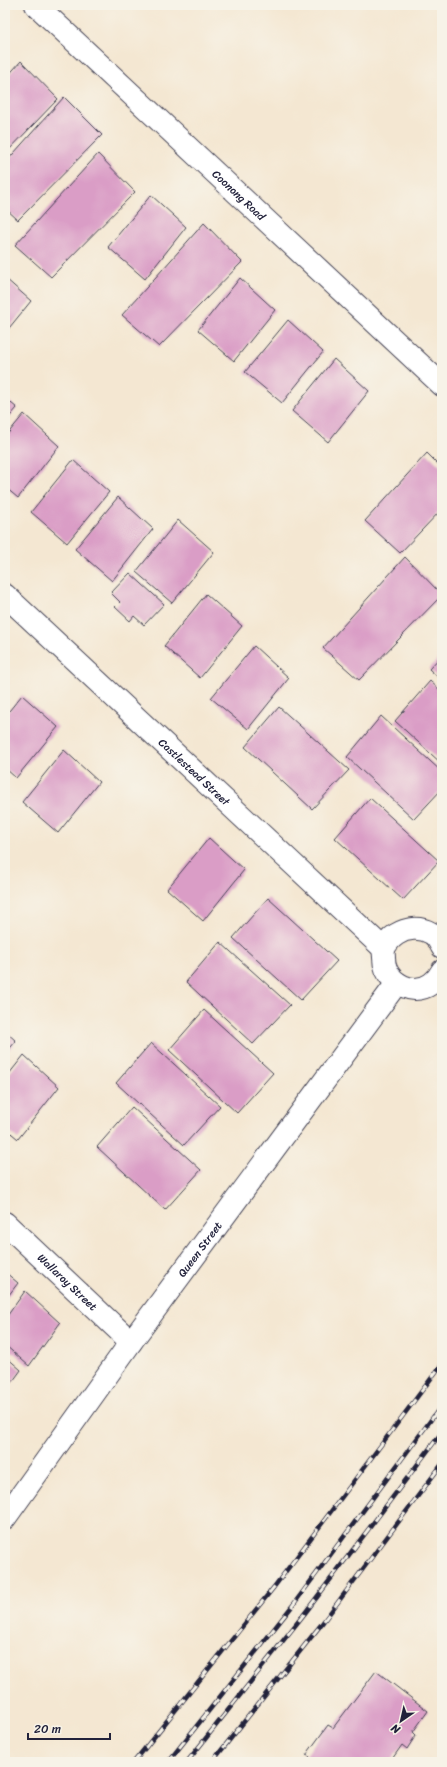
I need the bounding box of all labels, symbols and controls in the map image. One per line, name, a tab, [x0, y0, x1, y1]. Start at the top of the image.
street label: Coonong Road	[208, 165, 271, 226]
street label: Castlestead Street	[154, 734, 234, 811]
street label: Queen Street	[173, 1217, 227, 1281]
street label: Wallaroy Street	[33, 1249, 102, 1316]
north arrow	[381, 1701, 421, 1741]
scale bar	[28, 1715, 110, 1741]
text: 20 m	[34, 1718, 61, 1740]
text: N	[387, 1719, 405, 1739]

